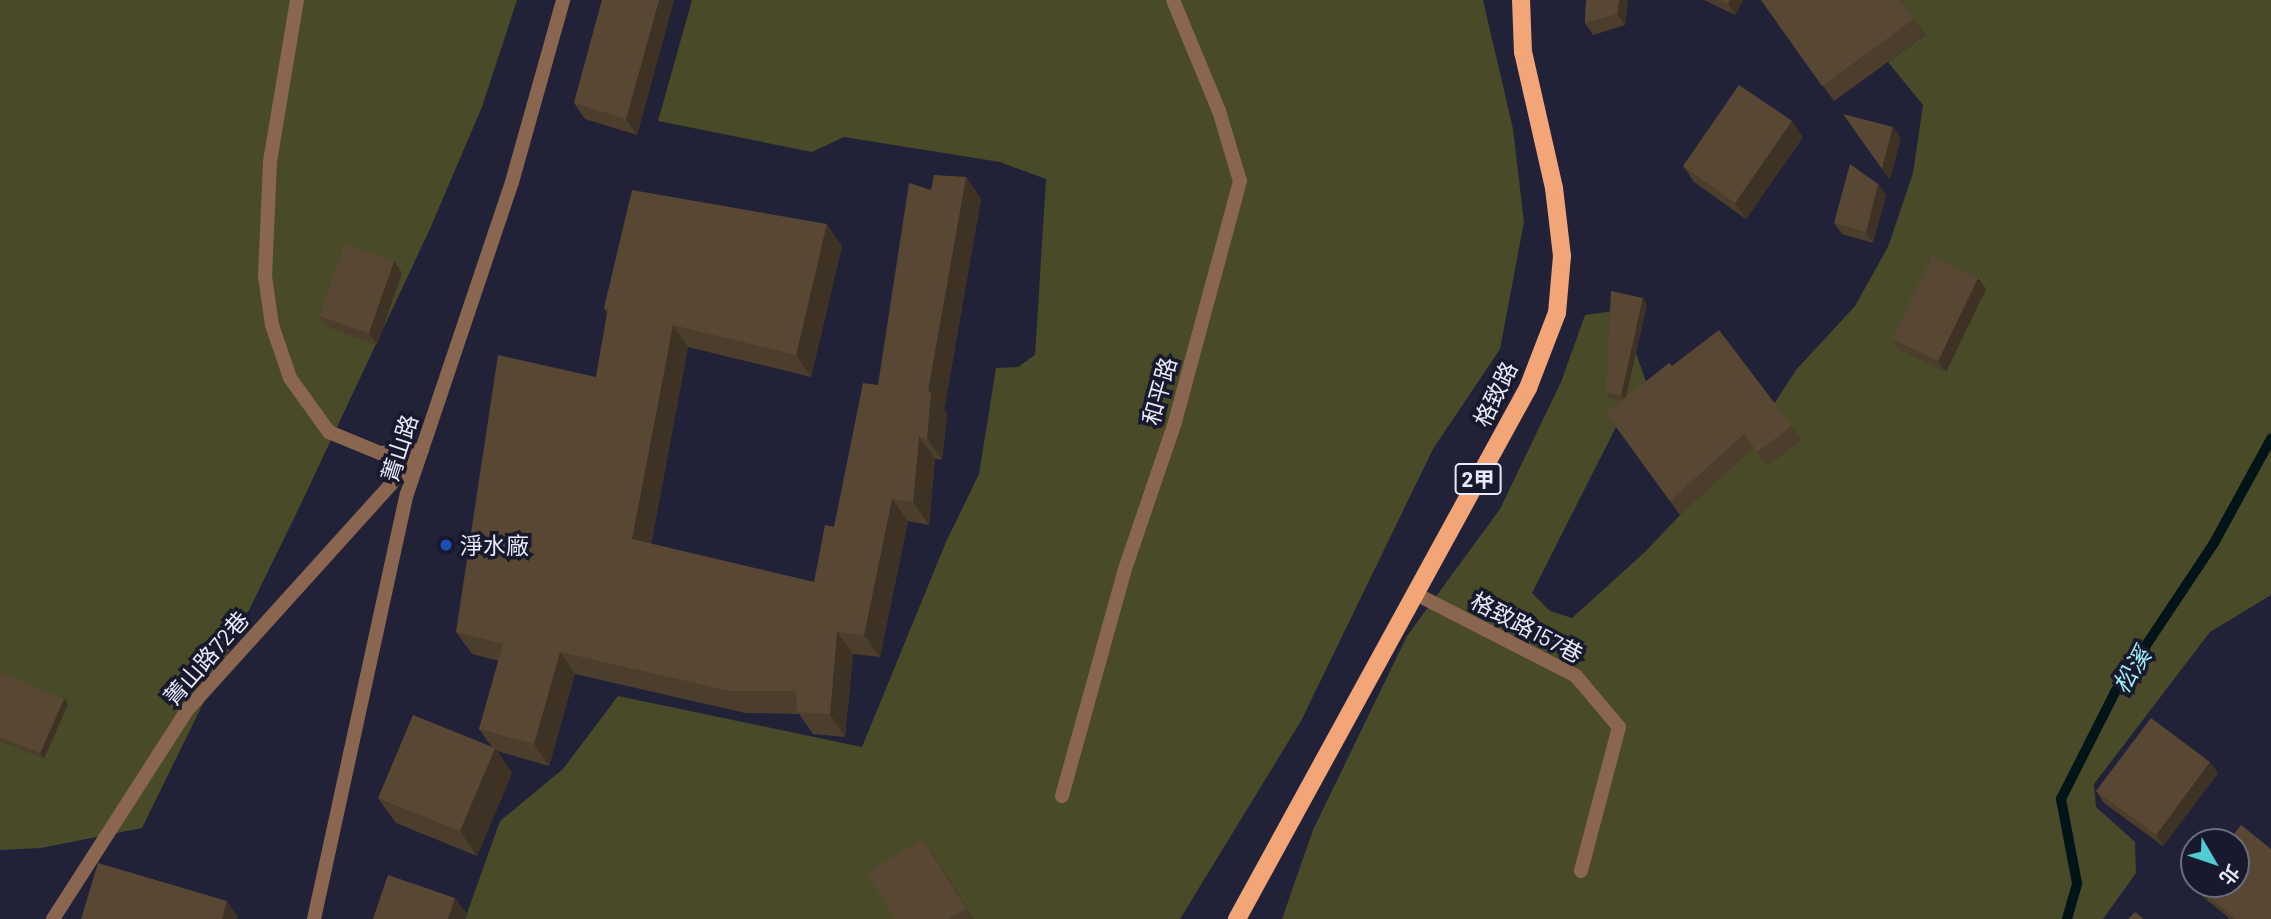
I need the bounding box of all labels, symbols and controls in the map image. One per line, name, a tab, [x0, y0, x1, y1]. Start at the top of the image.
street label: 和平路	[1136, 354, 1182, 428]
street label: 格致路	[1467, 357, 1523, 431]
street label: 菁山路	[375, 411, 423, 485]
road number: 2甲	[1454, 462, 1502, 496]
place label: 淨水廠	[460, 531, 529, 559]
marker: 淨水廠	[438, 537, 454, 553]
street label: 格致路157巷	[1466, 586, 1588, 668]
street label: 菁山路72巷	[158, 605, 254, 711]
water label: 松溪	[2106, 642, 2156, 698]
north arrow	[2180, 828, 2250, 898]
text: 北	[2215, 861, 2245, 890]

